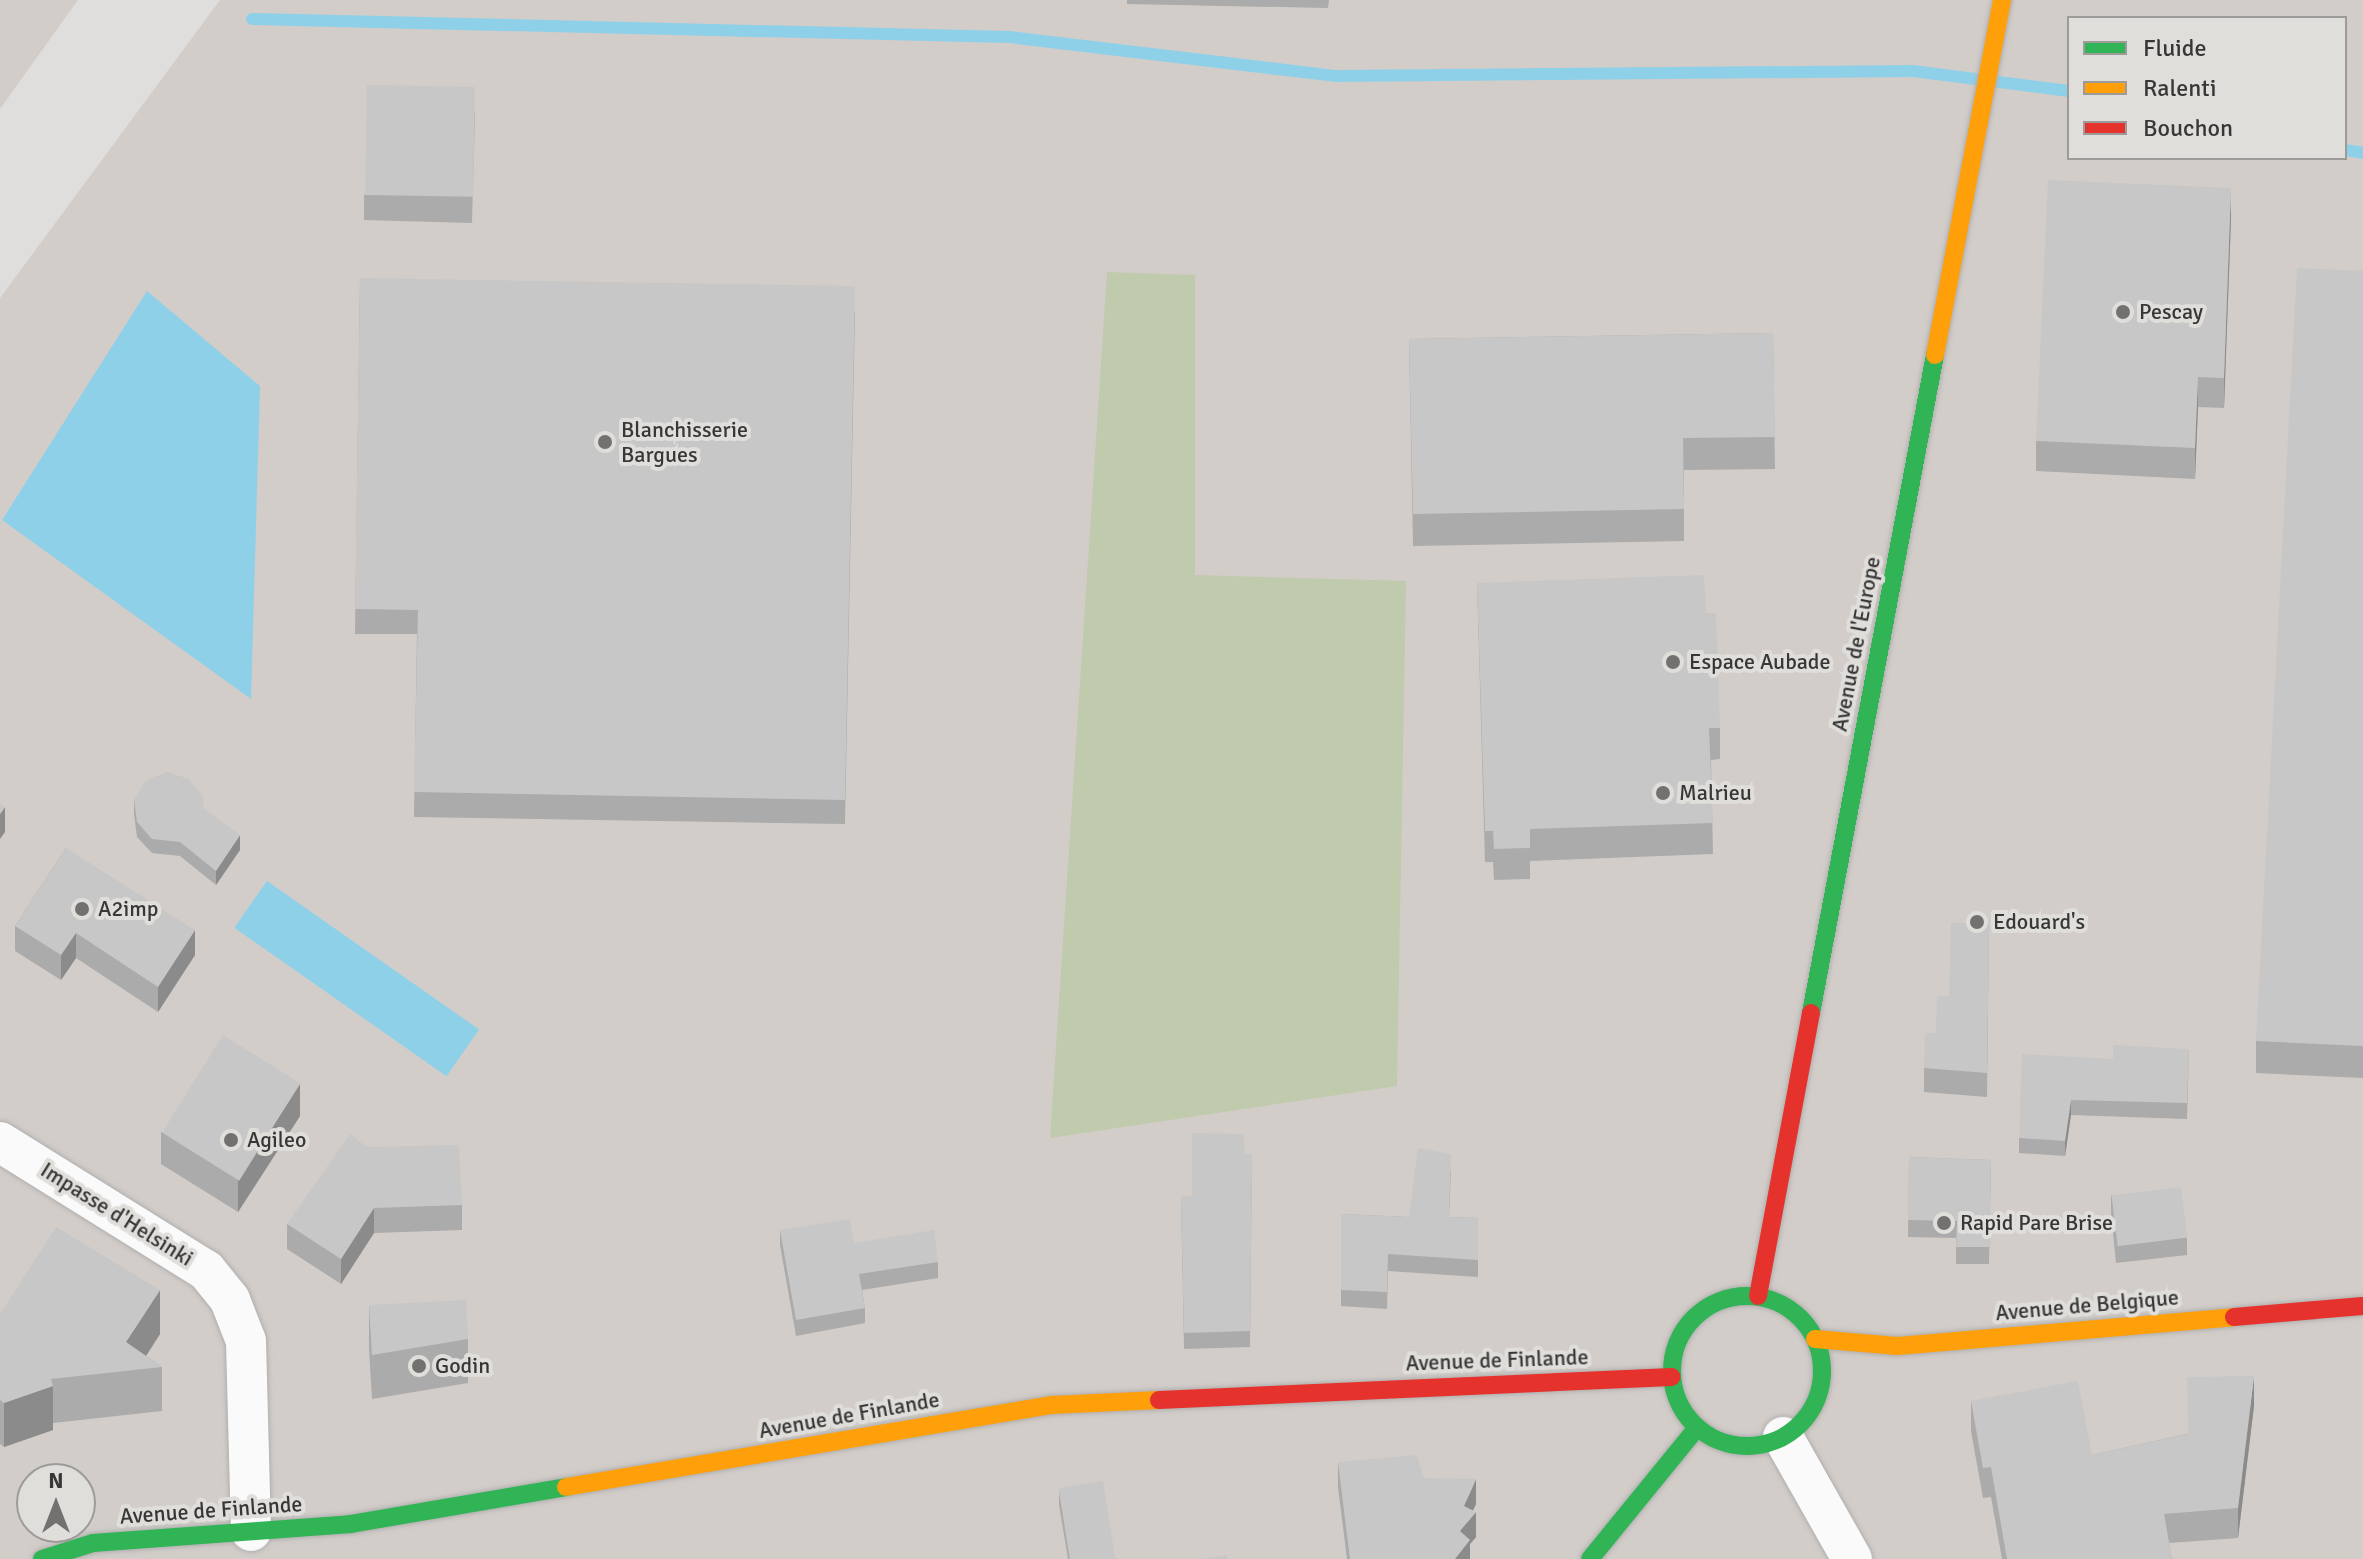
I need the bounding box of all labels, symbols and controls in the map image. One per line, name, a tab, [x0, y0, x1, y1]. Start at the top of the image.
legend	[2067, 16, 2347, 160]
text: Fluide	[2143, 33, 2207, 63]
text: Ralenti	[2143, 73, 2216, 103]
text: Bouchon	[2143, 113, 2233, 143]
place label: Pescay	[2139, 299, 2203, 325]
marker: Pescay	[2114, 303, 2132, 321]
place label: Blanchisserie Bargues	[621, 416, 748, 468]
marker: Blanchisserie Bargues	[596, 433, 614, 451]
street label: Avenue de l'Europe	[1826, 554, 1886, 734]
place label: Espace Aubade	[1689, 649, 1830, 675]
marker: Espace Aubade	[1664, 653, 1682, 671]
place label: Malrieu	[1679, 780, 1752, 806]
marker: Malrieu	[1654, 784, 1672, 802]
place label: A2imp	[98, 896, 158, 922]
marker: A2imp	[73, 900, 91, 918]
place label: Edouard's	[1993, 909, 2085, 935]
marker: Edouard's	[1968, 913, 1986, 931]
place label: Agileo	[247, 1127, 306, 1153]
marker: Agileo	[222, 1131, 240, 1149]
street label: Impasse d'Helsinki	[36, 1156, 198, 1272]
place label: Rapid Pare Brise	[1960, 1210, 2113, 1236]
marker: Rapid Pare Brise	[1935, 1214, 1953, 1232]
street label: Avenue de Belgique	[1994, 1284, 2180, 1326]
street label: Avenue de Finlande	[1405, 1344, 1589, 1376]
place label: Godin	[435, 1353, 490, 1379]
marker: Godin	[410, 1357, 428, 1375]
street label: Avenue de Finlande	[757, 1386, 941, 1444]
north arrow	[16, 1463, 96, 1543]
text: N	[48, 1467, 64, 1494]
street label: Avenue de Finlande	[119, 1490, 303, 1530]

